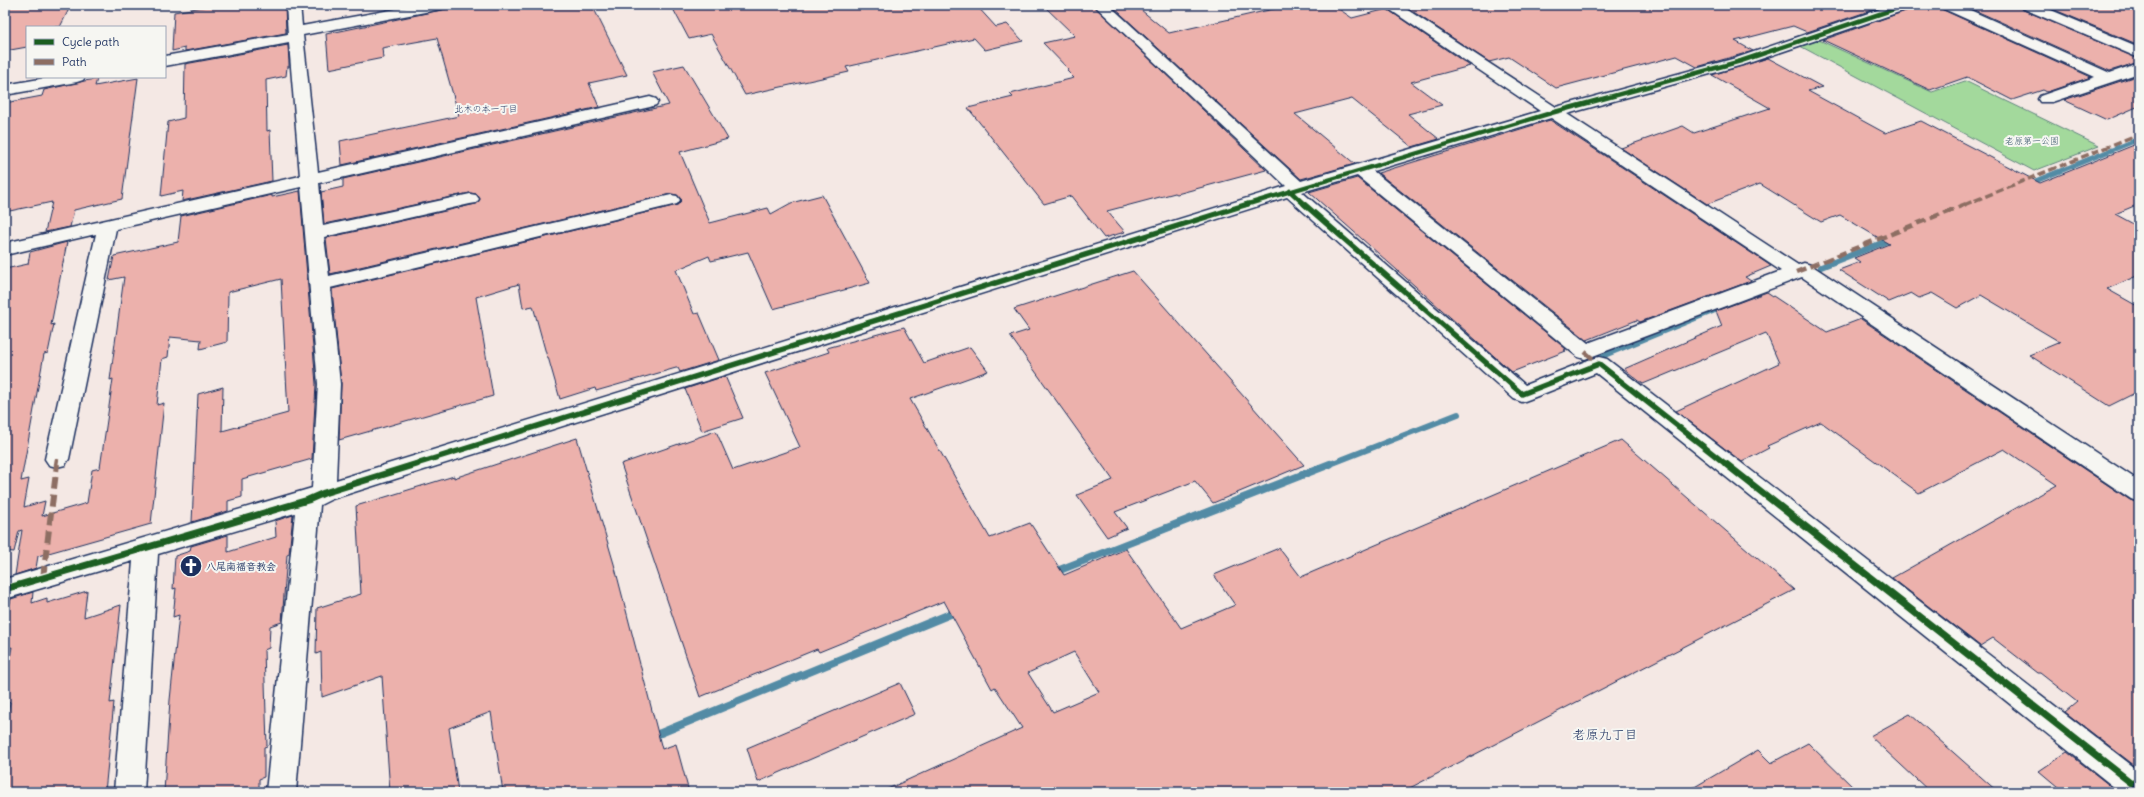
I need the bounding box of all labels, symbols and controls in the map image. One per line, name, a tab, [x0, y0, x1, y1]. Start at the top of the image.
legend	[26, 26, 166, 78]
text: Cycle path	[62, 34, 119, 49]
text: Path	[62, 54, 87, 69]
district label: 北木の本一丁目	[454, 103, 518, 114]
park label: 老原第一公園	[2005, 135, 2059, 146]
church icon: 八尾南福音教会	[178, 553, 204, 579]
place label: 八尾南福音教会	[206, 560, 276, 573]
district label: 老原九丁目	[1572, 726, 1638, 743]

